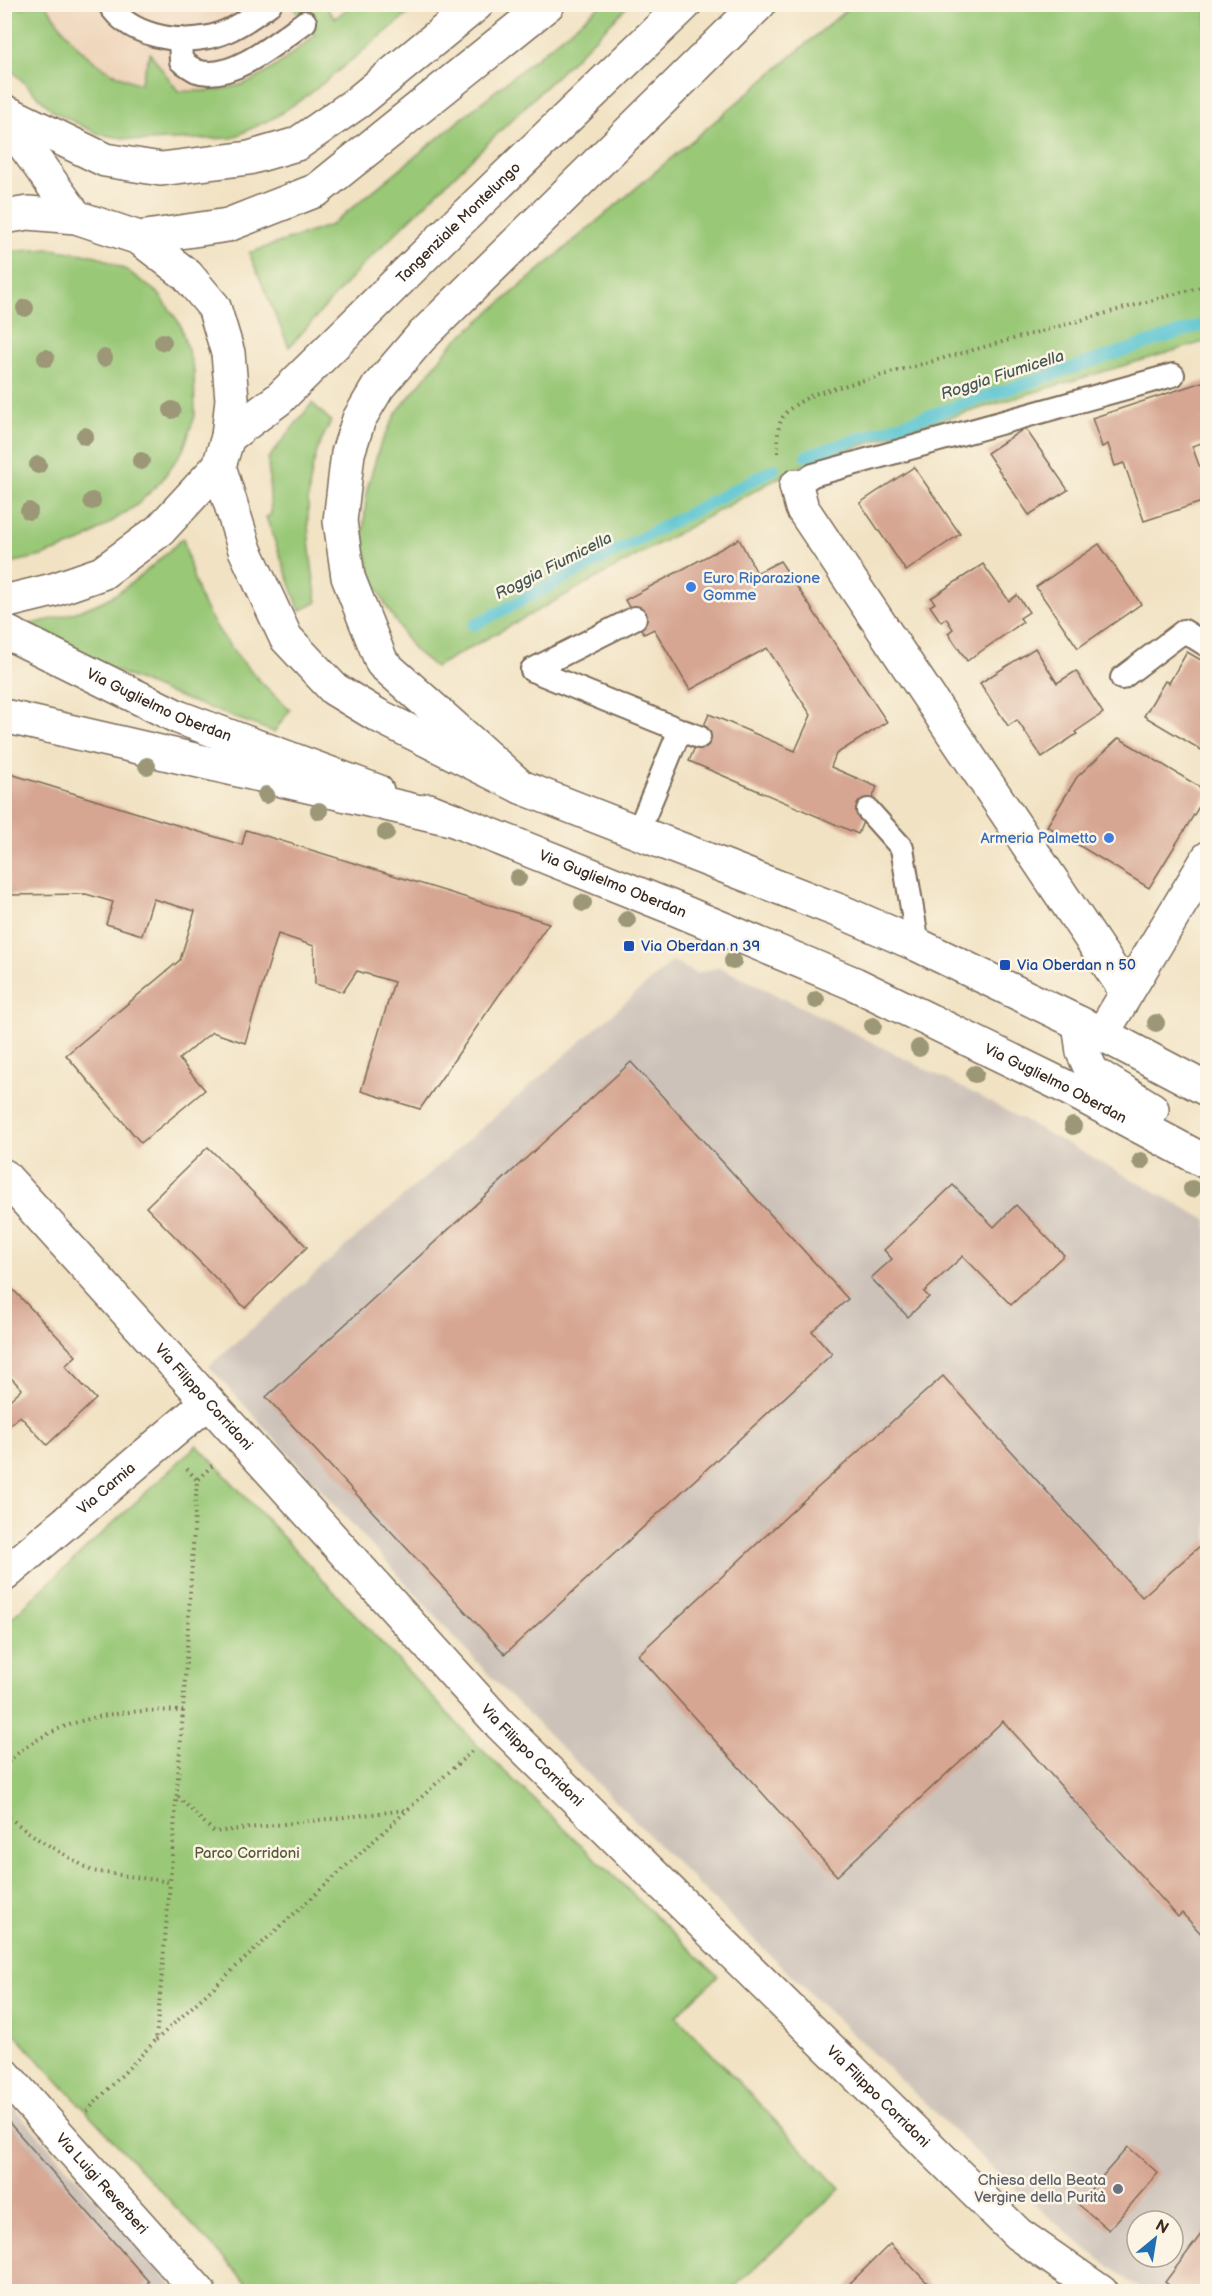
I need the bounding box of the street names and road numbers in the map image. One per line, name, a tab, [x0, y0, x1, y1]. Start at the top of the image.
street label: Tangenziale Montelungo	[392, 158, 525, 288]
street label: Via Guglielmo Oberdan	[83, 664, 234, 746]
street label: Via Guglielmo Oberdan	[536, 846, 689, 922]
street label: Via Guglielmo Oberdan	[981, 1040, 1130, 1128]
street label: Via Filippo Corridoni	[150, 1340, 257, 1455]
street label: Via Carnia	[74, 1459, 140, 1519]
street label: Via Filippo Corridoni	[477, 1700, 587, 1811]
street label: Via Filippo Corridoni	[822, 2042, 934, 2152]
street label: Via Luigi Reverberi	[51, 2129, 152, 2238]

